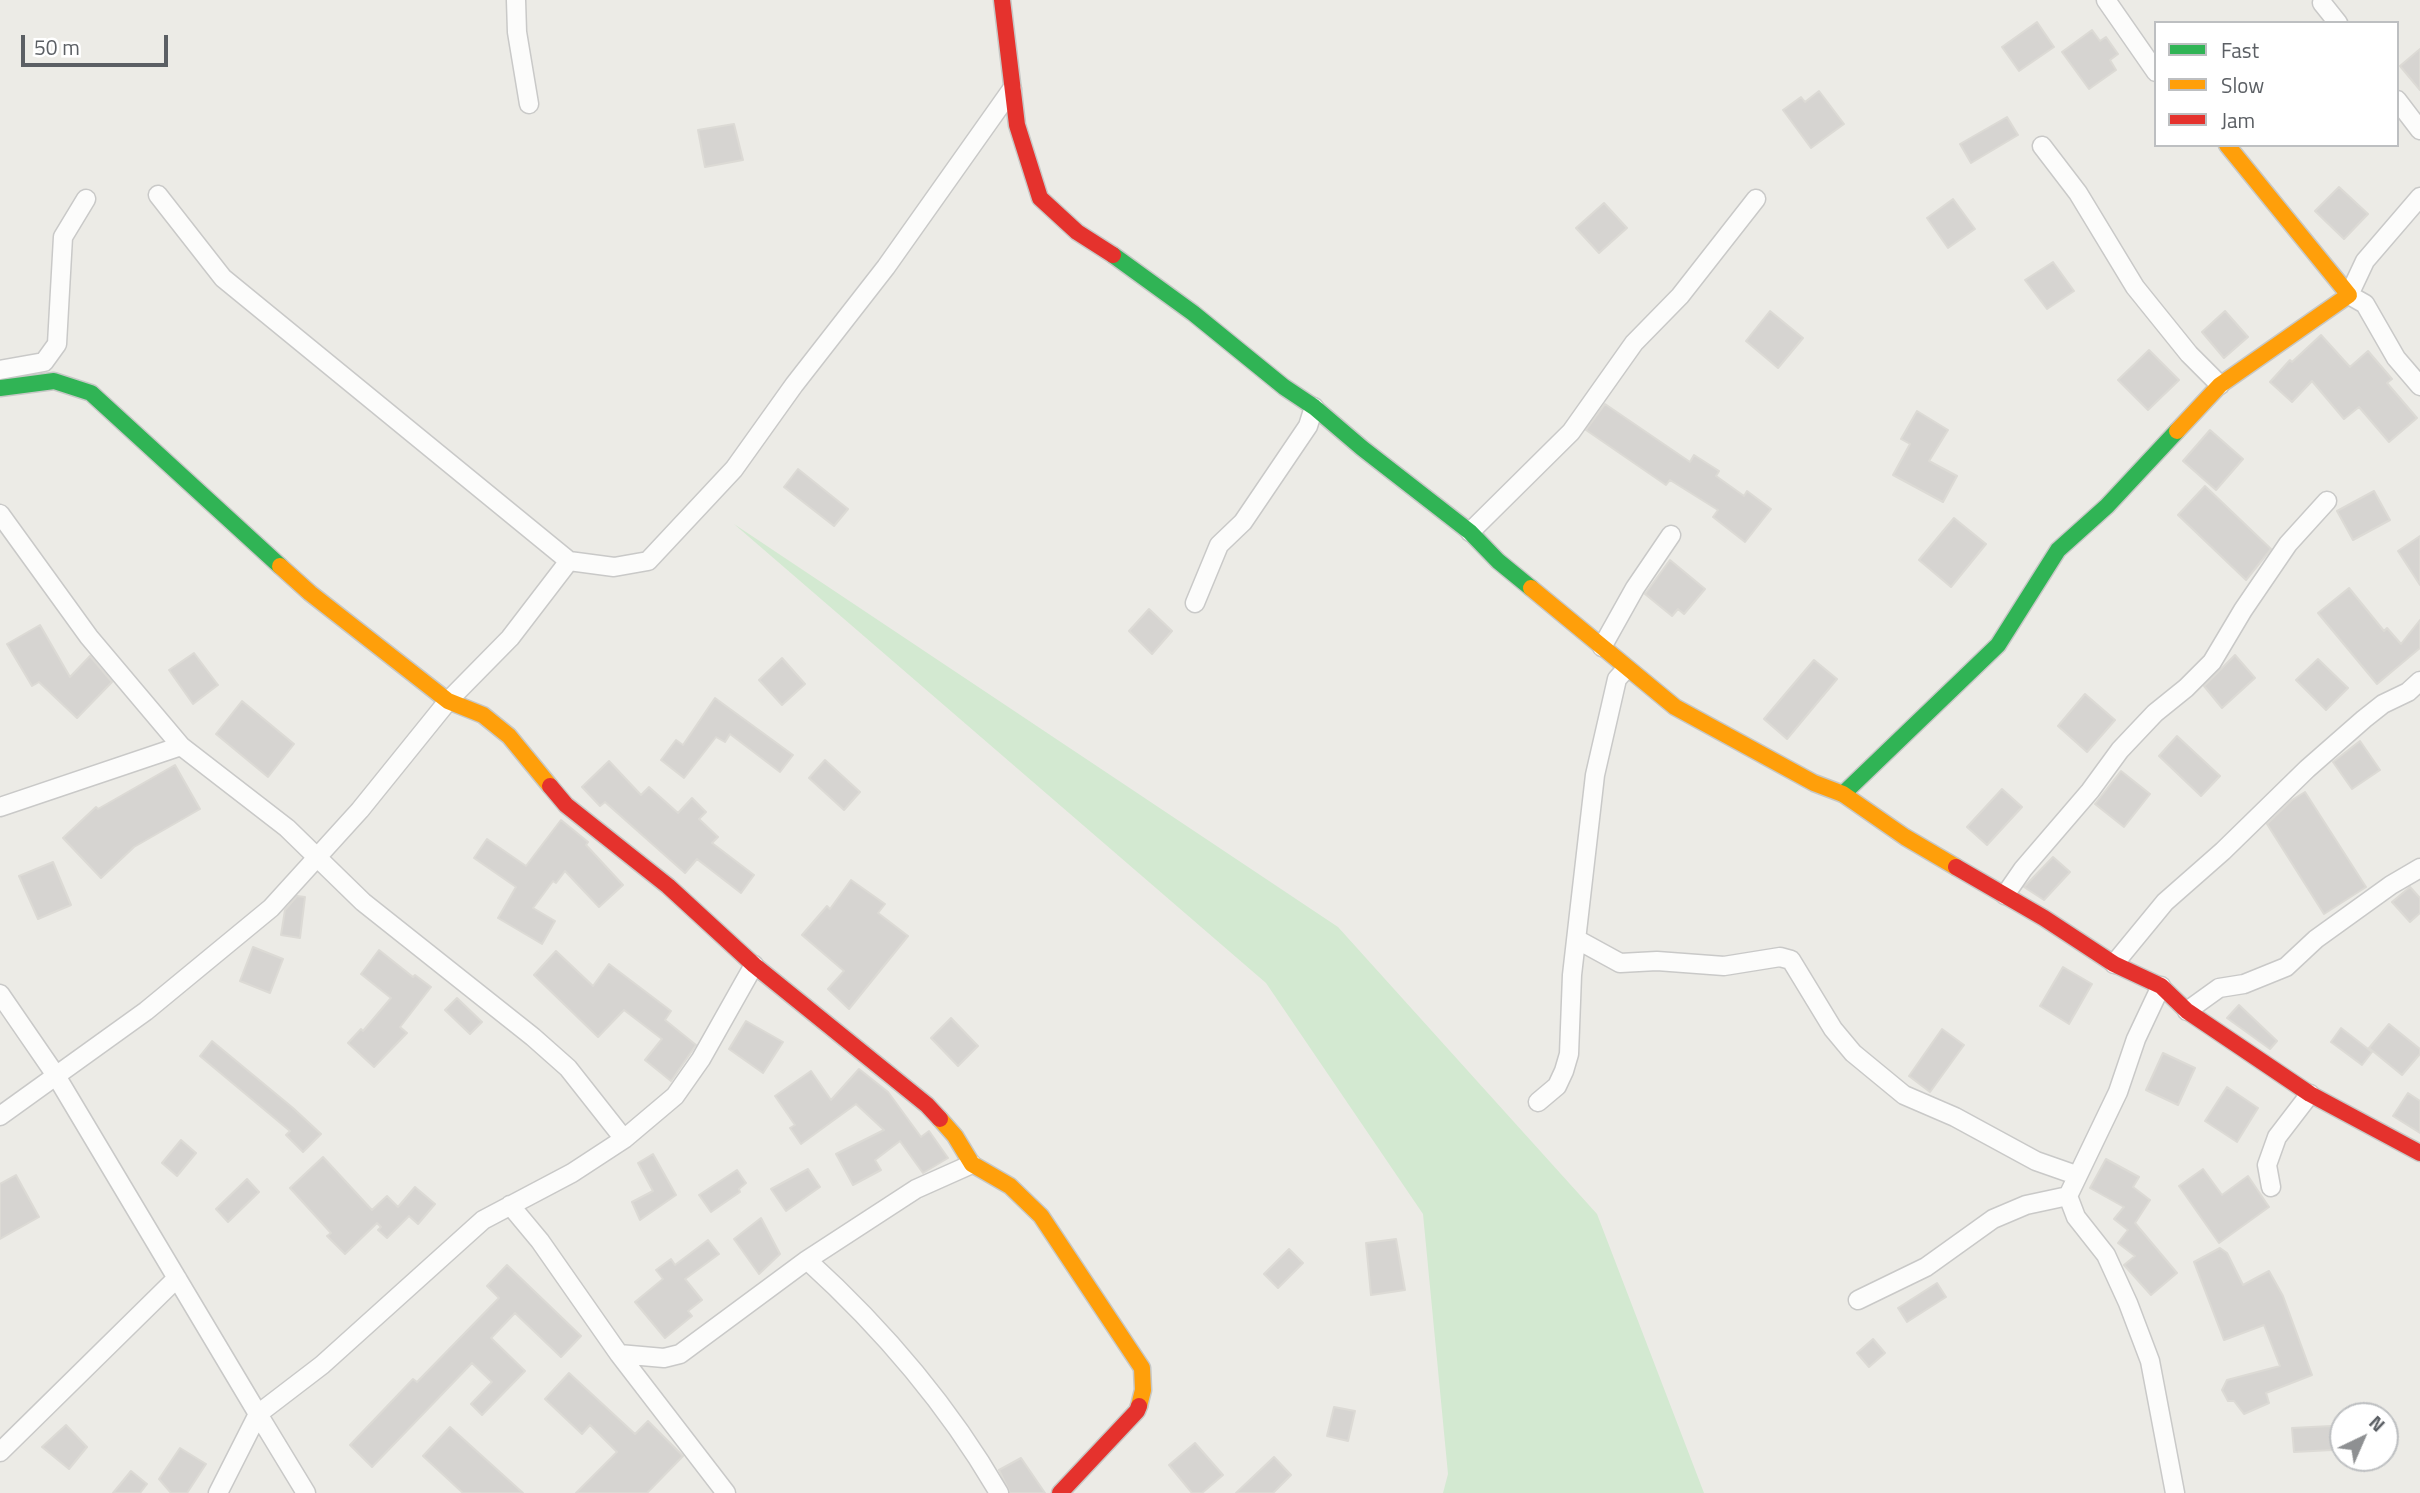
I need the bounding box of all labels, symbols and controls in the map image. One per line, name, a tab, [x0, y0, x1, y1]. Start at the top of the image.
scale bar	[24, 21, 172, 65]
legend	[2154, 21, 2399, 147]
text: 50 m	[34, 31, 80, 63]
text: Fast	[2221, 34, 2259, 66]
text: Slow	[2221, 69, 2264, 101]
text: Jam	[2221, 104, 2255, 136]
north arrow	[2329, 1402, 2399, 1472]
text: N	[2363, 1408, 2392, 1438]

